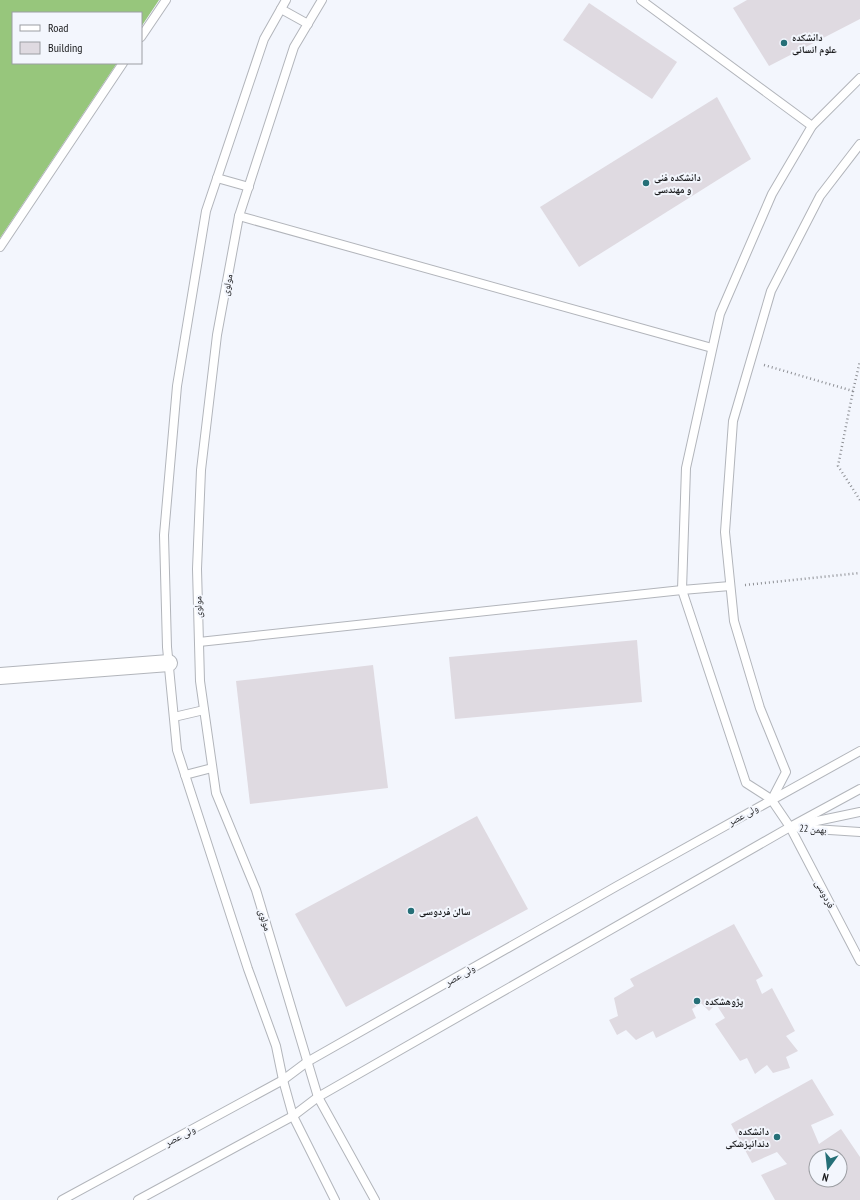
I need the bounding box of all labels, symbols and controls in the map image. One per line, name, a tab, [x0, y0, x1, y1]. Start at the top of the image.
legend	[12, 12, 142, 64]
text: Road	[48, 20, 68, 35]
place label: دانشکده علوم انسانی	[792, 31, 837, 56]
marker: دانشکده علوم انسانی	[779, 38, 789, 48]
text: Building	[48, 40, 83, 55]
place label: دانشکده فنی و مهندسی	[654, 171, 701, 196]
marker: دانشکده فنی و مهندسی	[641, 178, 651, 188]
street label: مولوی	[218, 272, 236, 297]
street label: مولوی	[191, 595, 205, 618]
street label: ولی عصر	[725, 801, 761, 829]
street label: 22 بهمن	[799, 822, 827, 836]
street label: فردوسی	[812, 877, 838, 911]
place label: سالن فردوسی	[419, 905, 471, 918]
marker: سالن فردوسی	[406, 906, 416, 916]
street label: مولوی	[256, 907, 275, 933]
street label: ولی عصر	[442, 961, 478, 989]
place label: پژوهشکده	[705, 995, 744, 1008]
marker: پژوهشکده	[692, 996, 702, 1006]
street label: ولی عصر	[162, 1122, 198, 1150]
place label: دانشکده دندانپزشکی	[725, 1125, 769, 1150]
marker: دانشکده دندانپزشکی	[772, 1132, 782, 1142]
north arrow	[808, 1148, 848, 1188]
text: N	[821, 1170, 830, 1185]

